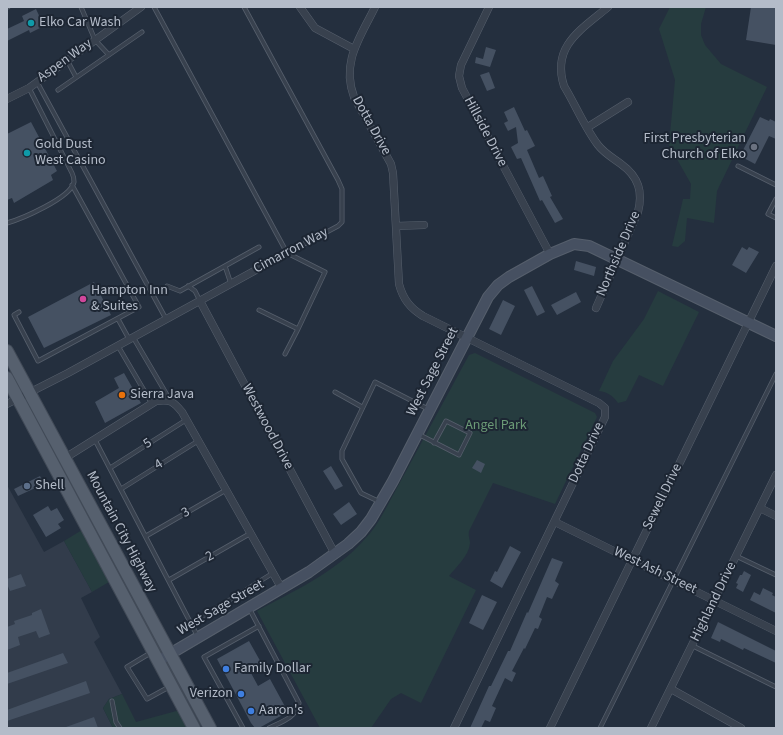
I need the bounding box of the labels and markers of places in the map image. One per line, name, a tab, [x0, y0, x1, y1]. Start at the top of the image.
place label: Elko Car Wash	[39, 15, 121, 31]
marker: Elko Car Wash	[26, 18, 36, 28]
place label: First Presbyterian Church of Elko	[644, 131, 746, 164]
place label: Gold Dust West Casino	[35, 137, 106, 170]
marker: First Presbyterian Church of Elko	[749, 142, 759, 152]
marker: Gold Dust West Casino	[22, 148, 32, 158]
place label: Hampton Inn & Suites	[91, 283, 168, 316]
marker: Hampton Inn & Suites	[78, 294, 88, 304]
place label: Sierra Java	[130, 387, 194, 403]
marker: Sierra Java	[117, 390, 127, 400]
place label: Shell	[35, 478, 64, 494]
marker: Shell	[22, 481, 32, 491]
place label: Family Dollar	[234, 661, 311, 677]
marker: Family Dollar	[221, 664, 231, 674]
place label: Verizon	[190, 686, 233, 702]
marker: Verizon	[236, 689, 246, 699]
place label: Aaron's	[259, 703, 303, 719]
marker: Aaron's	[246, 706, 256, 716]

